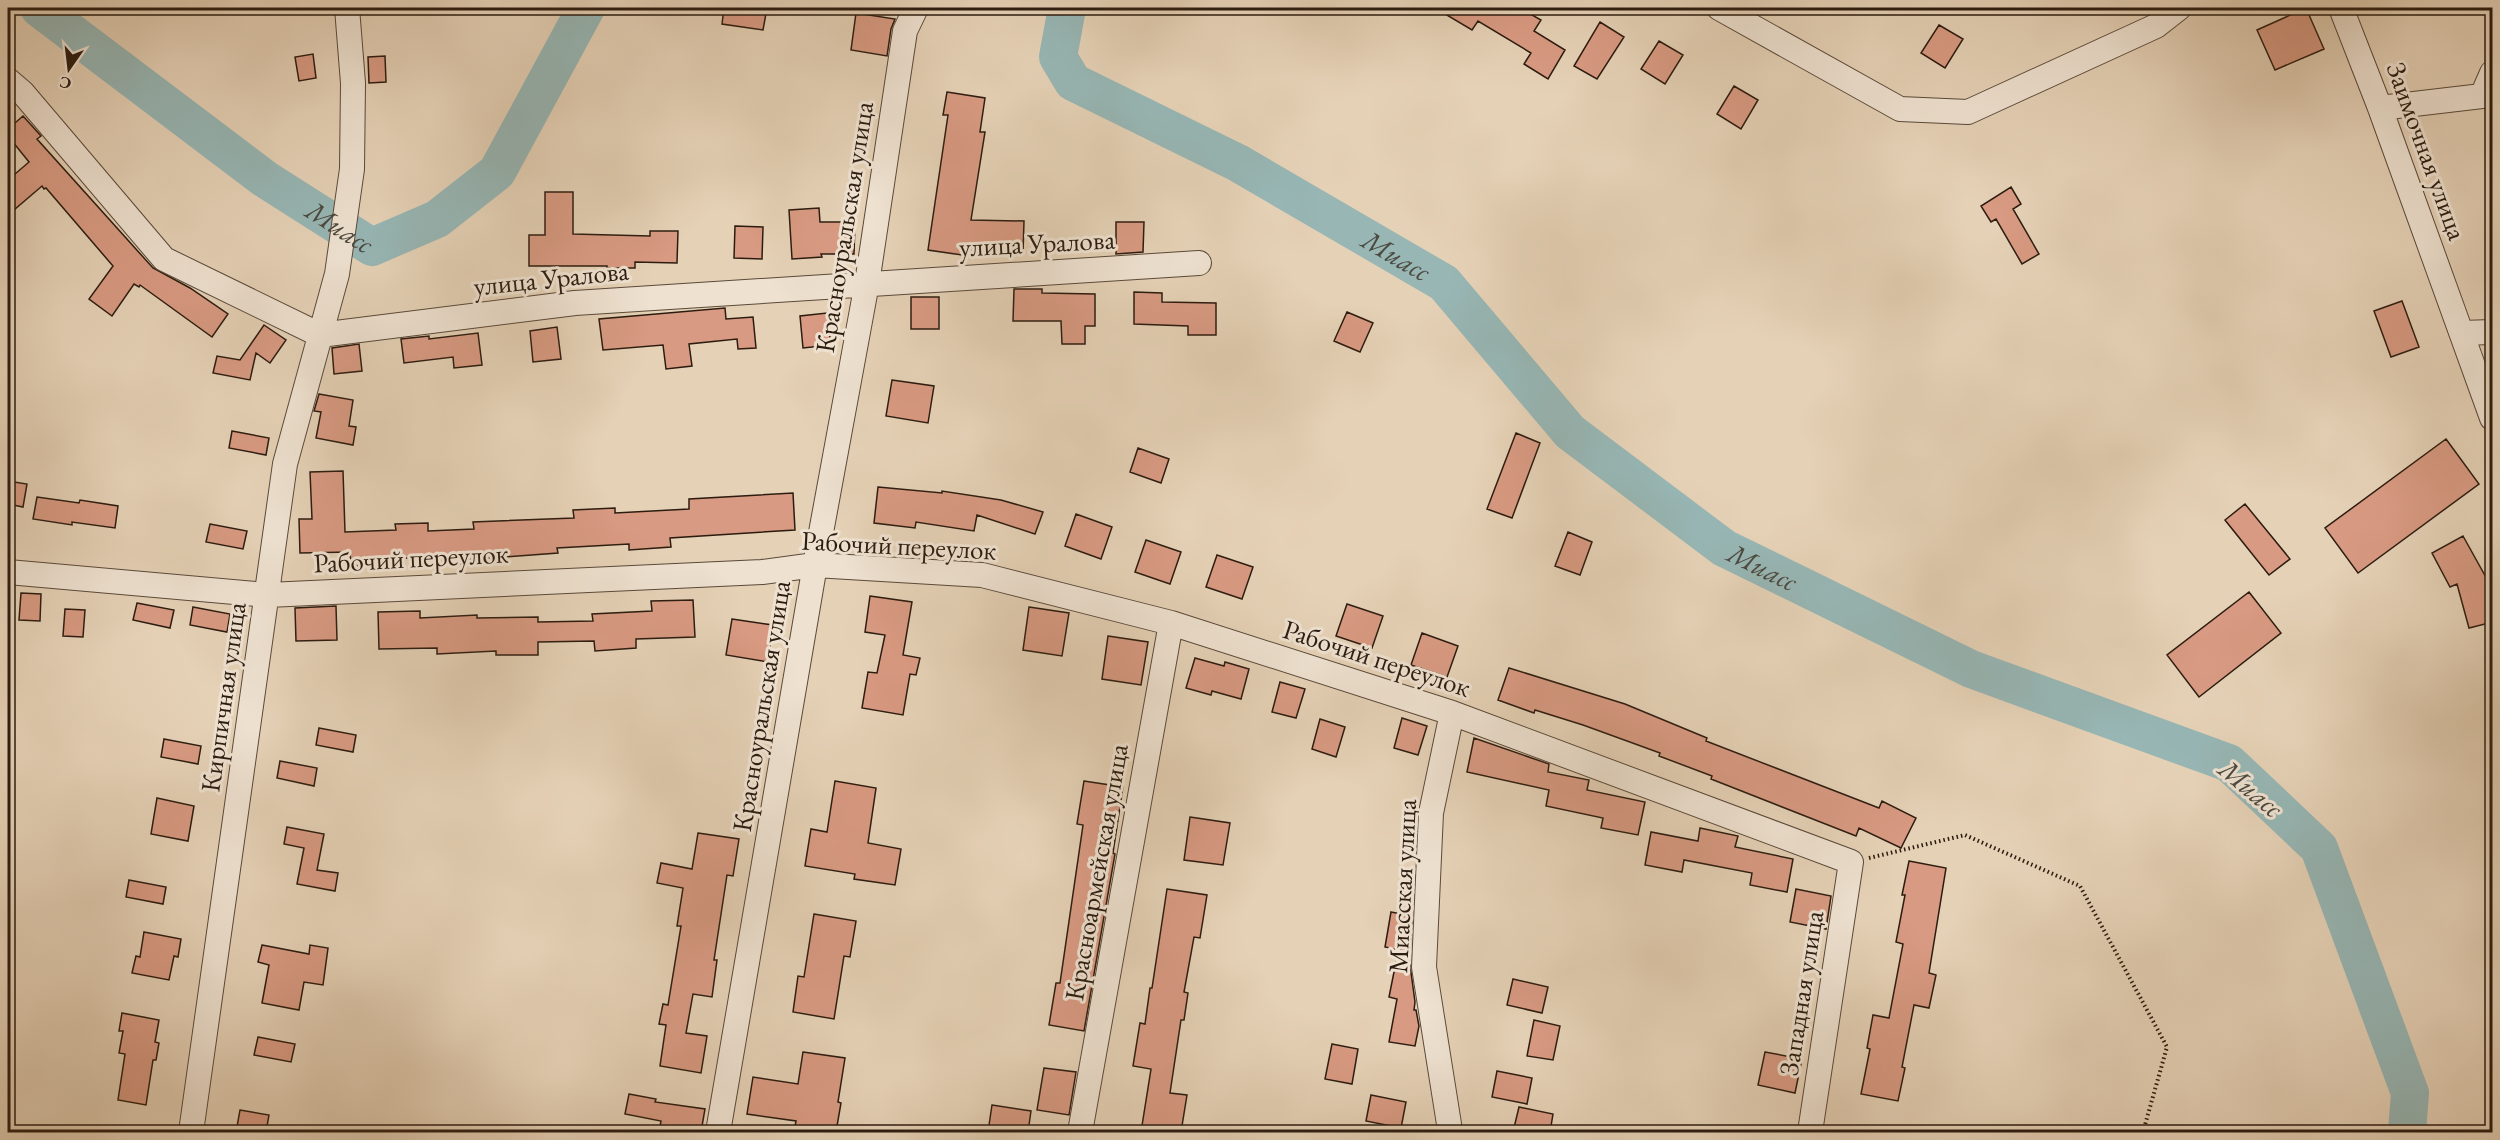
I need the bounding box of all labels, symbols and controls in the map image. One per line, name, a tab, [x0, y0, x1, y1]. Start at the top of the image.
north arrow	[39, 39, 99, 99]
street label: Заимочная улица	[2379, 57, 2475, 245]
text: С	[57, 72, 74, 95]
street label: Красноуральская улица	[807, 99, 881, 355]
water label: Миасс	[298, 191, 381, 262]
water label: Миасс	[1354, 220, 1438, 290]
street label: улица Уралова	[958, 221, 1116, 265]
street label: улица Уралова	[472, 252, 631, 304]
street label: Рабочий переулок	[801, 522, 997, 568]
water label: Миасс	[1720, 534, 1804, 600]
street label: Рабочий переулок	[313, 535, 509, 581]
street label: Красноуральская улица	[724, 578, 798, 834]
street label: Кирпичная улица	[192, 600, 254, 794]
street label: Рабочий переулок	[1279, 611, 1475, 705]
street label: Красноармейская улица	[1056, 741, 1136, 1003]
water label: Миасс	[2210, 750, 2291, 826]
street label: Миасская улица	[1380, 798, 1424, 974]
street label: Западная улица	[1771, 908, 1831, 1078]

